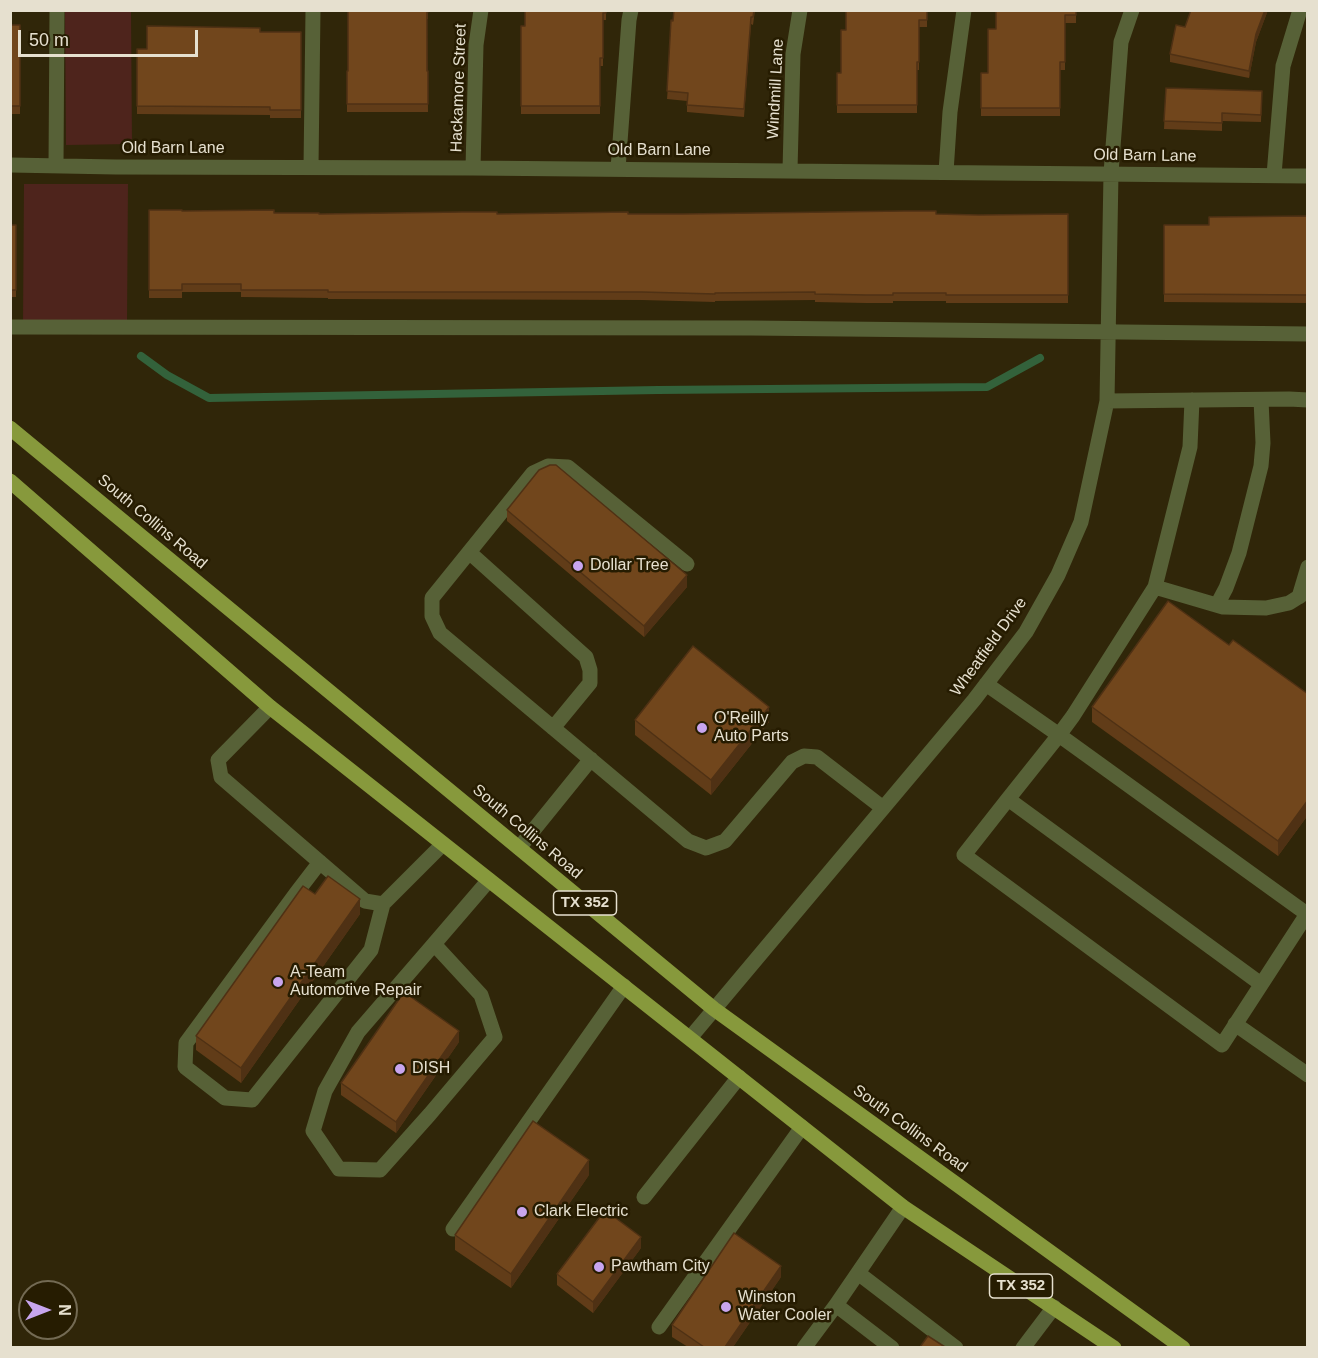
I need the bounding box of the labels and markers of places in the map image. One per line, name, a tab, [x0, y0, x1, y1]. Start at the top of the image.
place label: Dollar Tree	[590, 556, 669, 576]
marker: Dollar Tree	[571, 559, 585, 573]
place label: O'Reilly Auto Parts	[714, 709, 789, 747]
marker: O'Reilly Auto Parts	[695, 721, 709, 735]
place label: A-Team Automotive Repair	[290, 963, 422, 1001]
marker: A-Team Automotive Repair	[271, 975, 285, 989]
place label: DISH	[412, 1059, 450, 1079]
marker: DISH	[393, 1062, 407, 1076]
place label: Clark Electric	[534, 1202, 628, 1222]
marker: Clark Electric	[515, 1205, 529, 1219]
place label: Pawtham City	[611, 1257, 710, 1277]
marker: Pawtham City	[592, 1260, 606, 1274]
place label: Winston Water Cooler	[738, 1288, 832, 1326]
marker: Winston Water Cooler	[719, 1300, 733, 1314]

